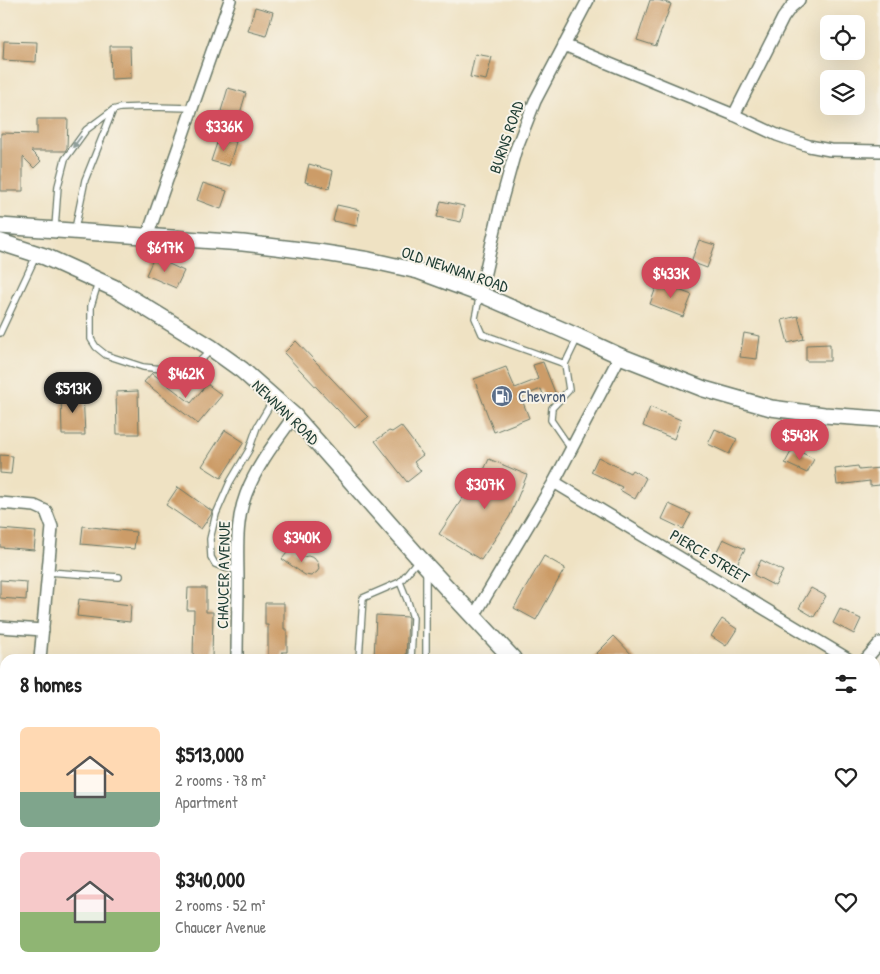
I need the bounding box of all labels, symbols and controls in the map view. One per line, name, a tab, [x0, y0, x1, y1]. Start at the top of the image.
map controls	[820, 15, 865, 115]
button: locate	[820, 15, 865, 60]
button: layers	[820, 70, 865, 115]
street label: BURNS ROAD	[483, 97, 529, 176]
pin: $336K	[189, 110, 259, 152]
text: $336K	[205, 115, 243, 137]
one-way arrow	[72, 135, 82, 149]
pin: $617K	[130, 230, 200, 273]
text: $617K	[147, 236, 183, 258]
street label: OLD NEWNAN ROAD	[399, 240, 512, 298]
pin: $433K	[636, 256, 706, 299]
text: $433K	[653, 262, 689, 284]
pin: $462K	[151, 356, 221, 399]
text: $462K	[168, 362, 204, 384]
pin: $513K	[38, 372, 108, 414]
street label: NEWNAN ROAD	[248, 374, 325, 450]
text: $513K	[55, 377, 91, 399]
fuel station icon: Chevron	[490, 384, 514, 408]
place label: Chevron	[518, 385, 566, 407]
pin: $543K	[765, 418, 835, 461]
text: $543K	[782, 424, 818, 446]
pin: $307K	[450, 468, 520, 510]
text: $307K	[466, 473, 504, 495]
pin: $340K	[267, 520, 337, 563]
street label: CHAUCER AVENUE	[211, 521, 235, 629]
street label: PIERCE STREET	[666, 524, 754, 589]
text: $340K	[284, 526, 320, 548]
text: 8 homes	[20, 670, 82, 699]
icon: filters	[832, 670, 860, 698]
text: $513,000	[175, 740, 244, 769]
icon: home	[60, 747, 120, 807]
icon: heart	[832, 763, 860, 791]
text: 2 rooms · 78 m²	[175, 769, 266, 791]
text: Apartment	[175, 791, 238, 813]
text: $340,000	[175, 865, 245, 894]
icon: home	[60, 872, 120, 932]
icon: heart	[832, 888, 860, 916]
text: 2 rooms · 52 m²	[175, 894, 265, 916]
text: Chaucer Avenue	[175, 916, 266, 938]

